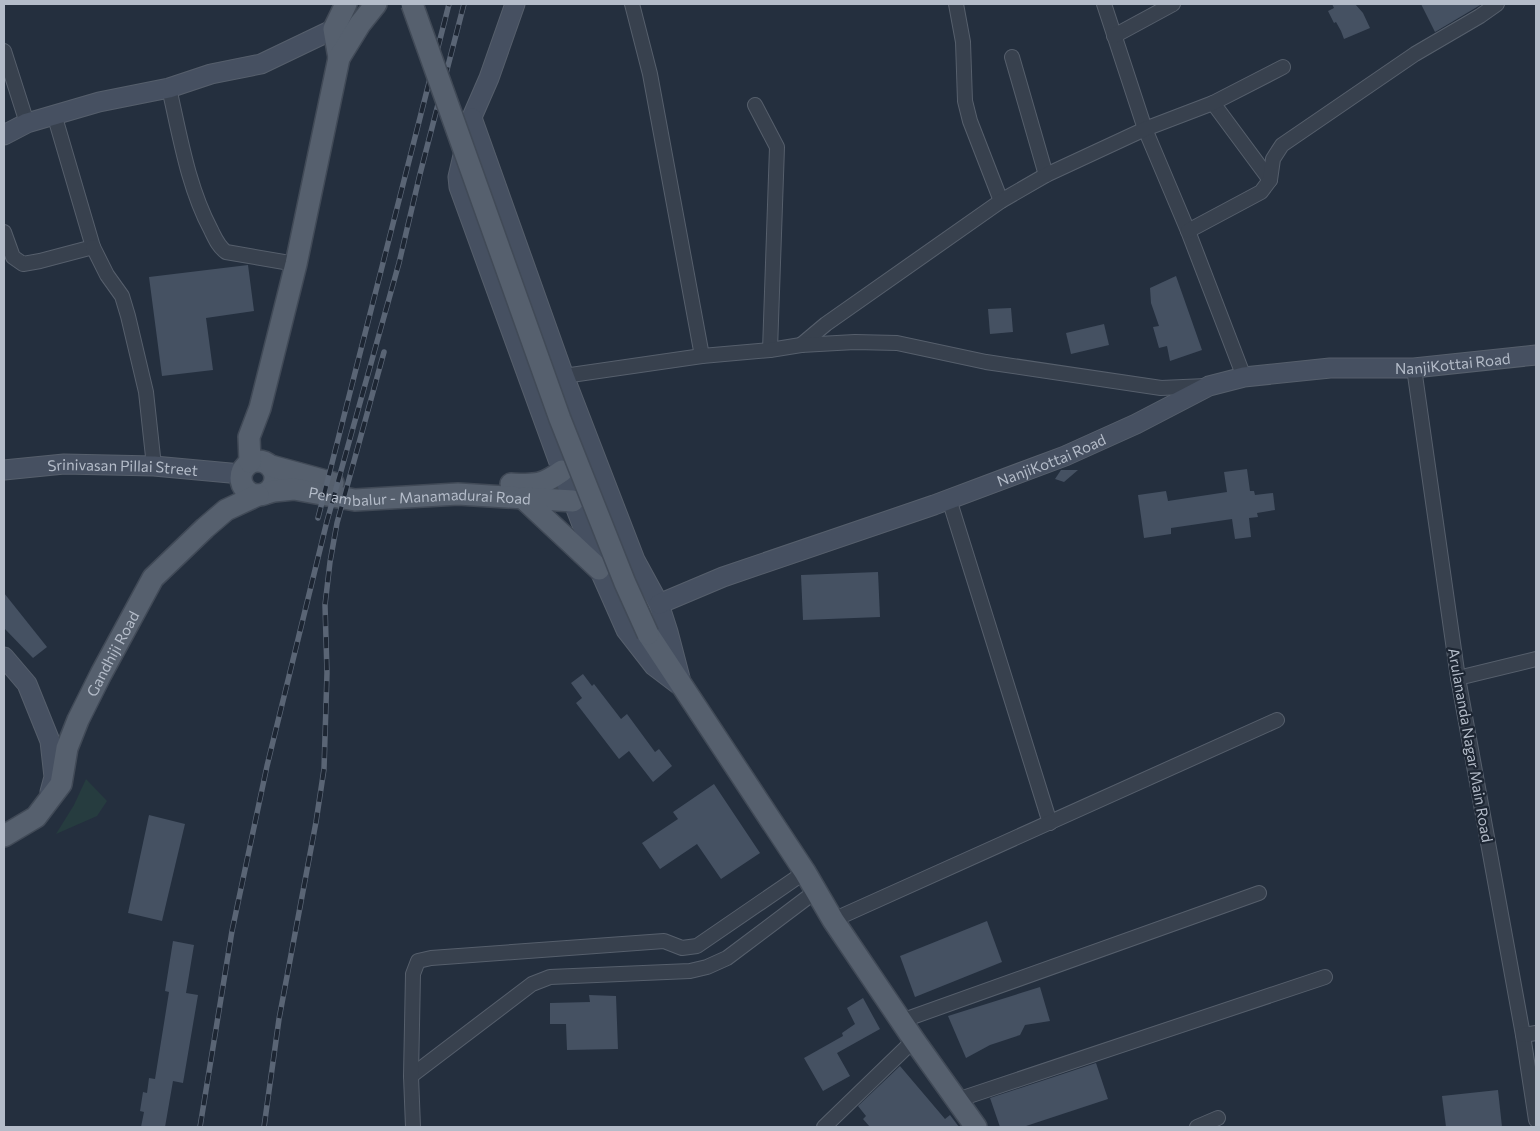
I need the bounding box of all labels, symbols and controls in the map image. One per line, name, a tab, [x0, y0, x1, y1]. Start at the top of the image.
street label: NanjiKottai Road	[1395, 349, 1511, 377]
street label: NanjiKottai Road	[994, 430, 1108, 490]
street label: Srinivasan Pillai Street	[47, 455, 199, 479]
street label: Perambalur - Manamadurai Road	[307, 483, 531, 509]
street label: Gandhiji Road	[82, 608, 142, 699]
street label: Arulananda Nagar Main Road	[1445, 646, 1497, 844]

